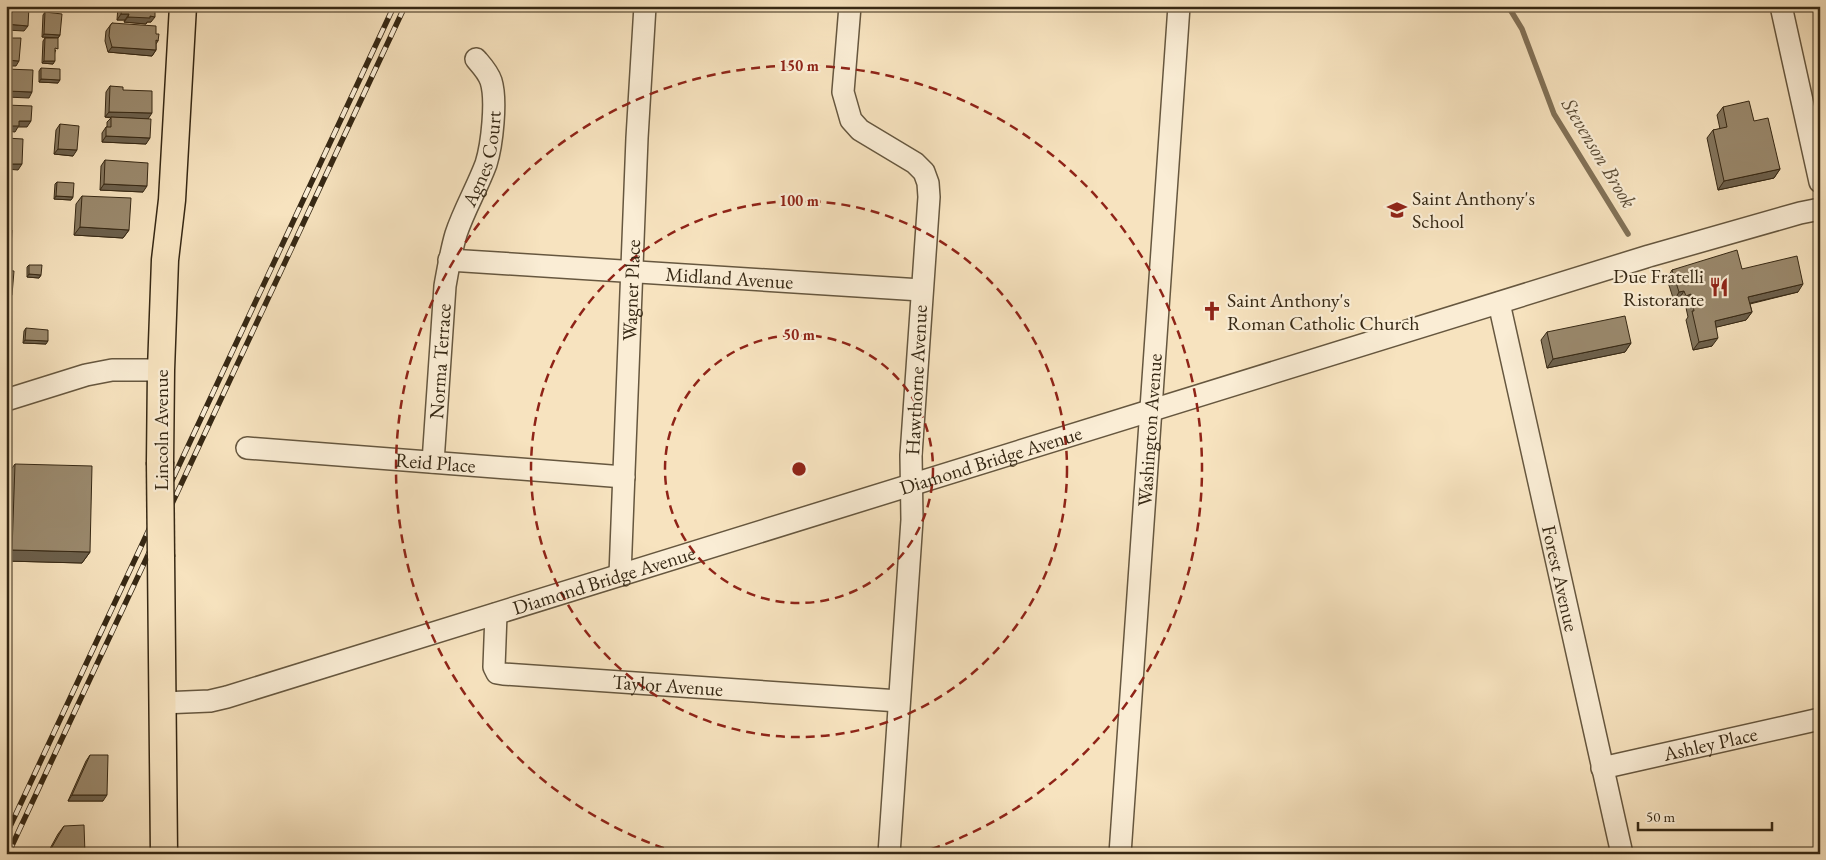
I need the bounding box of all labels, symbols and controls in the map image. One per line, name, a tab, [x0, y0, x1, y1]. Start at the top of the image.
text: 150 m	[779, 56, 819, 75]
water label: Stevenson Brook	[1555, 92, 1643, 213]
street label: Agnes Court	[455, 110, 507, 212]
place label: Saint Anthony's School	[1412, 185, 1535, 234]
text: 100 m	[779, 191, 819, 210]
school or university icon: Saint Anthony's School	[1386, 199, 1408, 221]
street label: Wagner Place	[616, 239, 646, 341]
street label: Midland Avenue	[665, 261, 794, 295]
place label: Due Fratelli Ristorante	[1613, 263, 1704, 312]
restaurant icon: Due Fratelli Ristorante	[1708, 276, 1730, 298]
place label: Saint Anthony's Roman Catholic Church	[1227, 287, 1420, 336]
church icon: Saint Anthony's Roman Catholic Church	[1201, 300, 1223, 322]
street label: Norma Terrace	[423, 302, 457, 420]
street label: Hawthorne Avenue	[899, 304, 933, 456]
text: 50 m	[783, 325, 815, 344]
street label: Washington Avenue	[1131, 352, 1168, 507]
street label: Lincoln Avenue	[148, 369, 174, 491]
street label: Diamond Bridge Avenue	[896, 420, 1085, 501]
street label: Reid Place	[394, 446, 477, 479]
centre of rings	[790, 460, 808, 478]
street label: Forest Avenue	[1536, 523, 1585, 634]
street label: Diamond Bridge Avenue	[509, 540, 698, 621]
street label: Taylor Avenue	[612, 668, 724, 702]
street label: Ashley Place	[1660, 720, 1760, 767]
scale bar	[1638, 800, 1772, 832]
text: 50 m	[1646, 807, 1675, 826]

